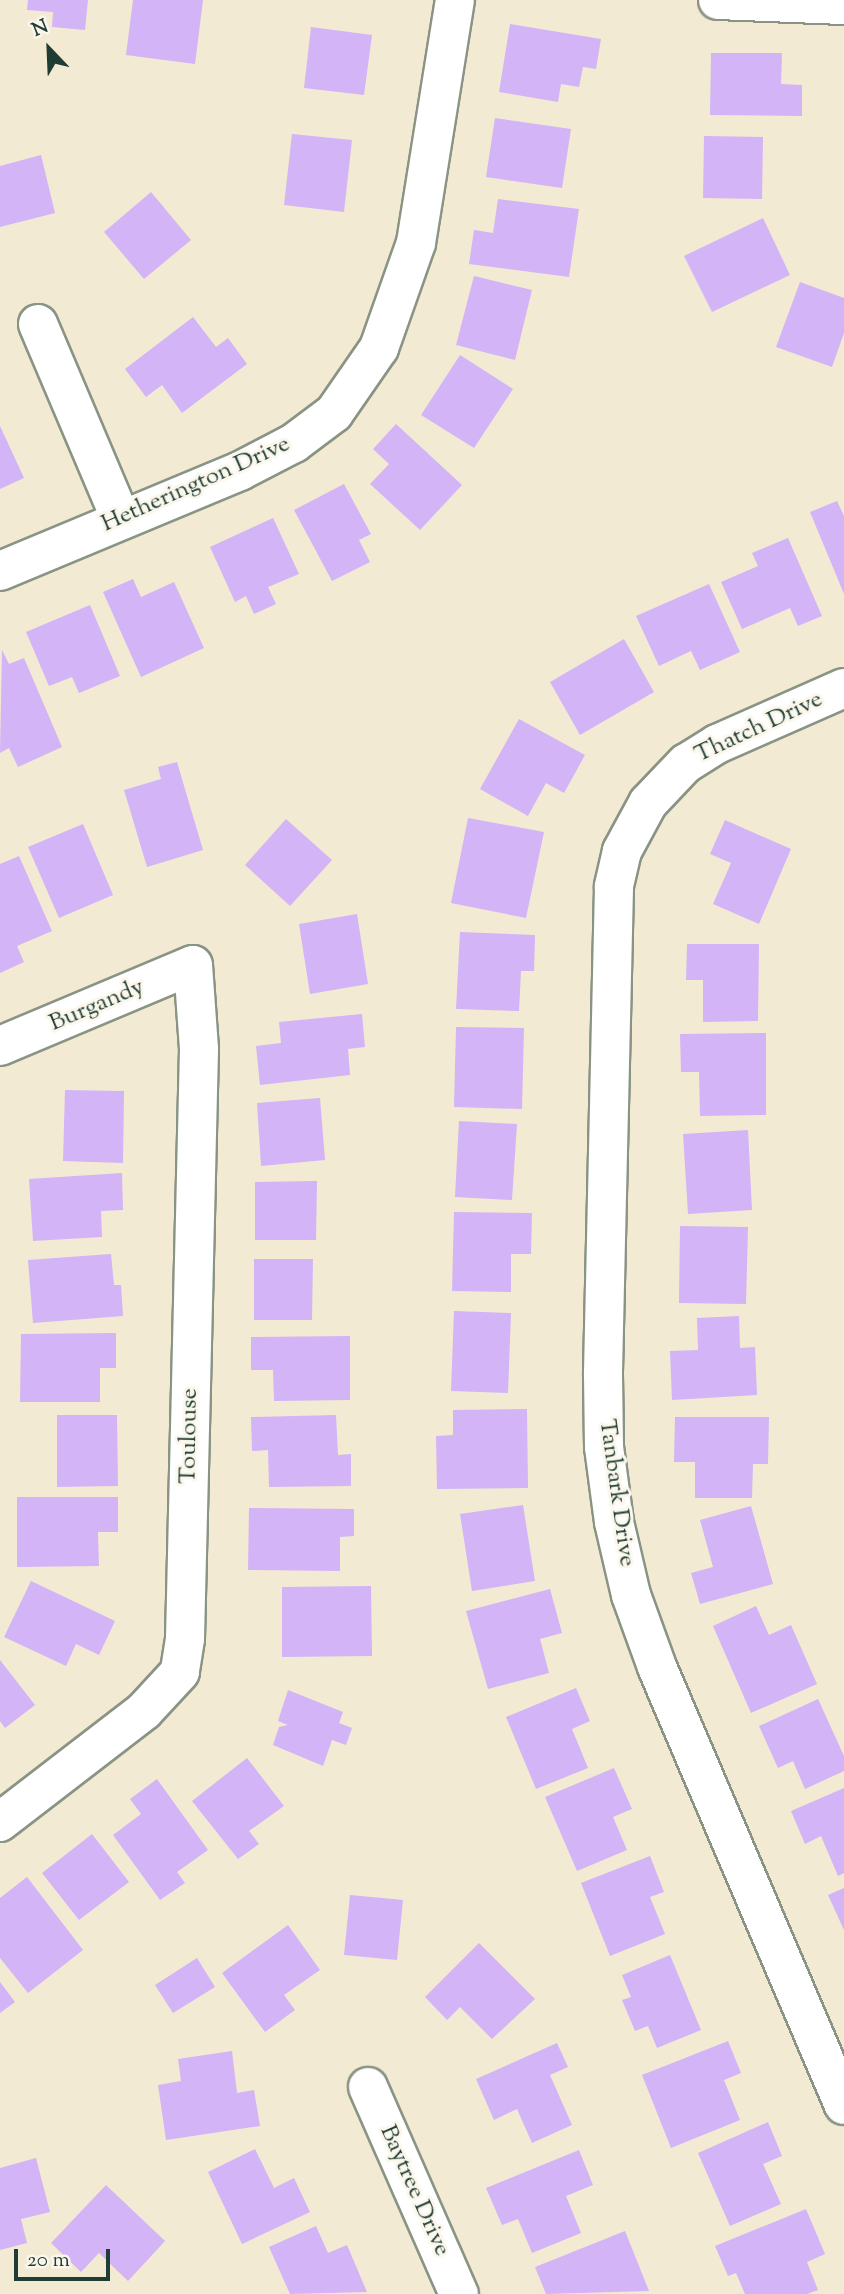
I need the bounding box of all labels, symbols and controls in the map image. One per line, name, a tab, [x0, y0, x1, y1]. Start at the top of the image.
north arrow	[14, 14, 84, 84]
text: N	[28, 14, 53, 45]
street label: Hetherington Drive	[97, 431, 295, 539]
street label: Thatch Drive	[691, 686, 827, 770]
street label: Burgandy	[45, 973, 149, 1039]
street label: Toulouse	[175, 1388, 205, 1484]
street label: Tanbark Drive	[591, 1417, 641, 1569]
street label: Baytree Drive	[372, 2121, 456, 2261]
scale bar	[18, 2234, 114, 2278]
text: 20 m	[27, 2246, 70, 2276]

